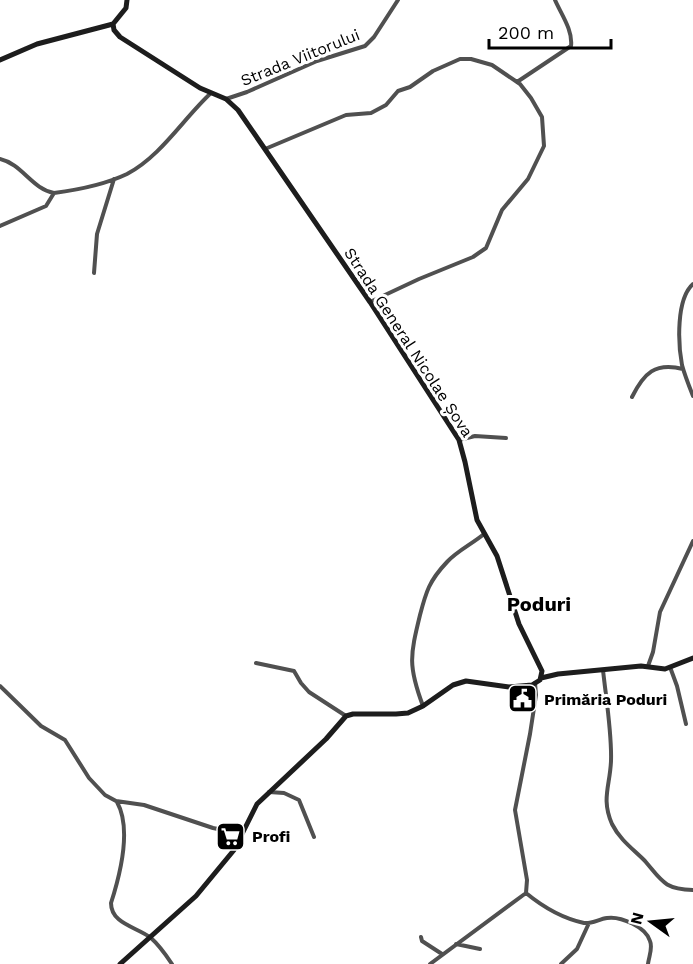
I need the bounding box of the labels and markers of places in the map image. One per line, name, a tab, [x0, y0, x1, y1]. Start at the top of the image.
public building icon: Primăria Poduri	[507, 683, 539, 715]
place label: Primăria Poduri	[544, 690, 667, 709]
supermarket icon: Profi	[215, 820, 247, 852]
place label: Profi	[252, 827, 290, 846]

